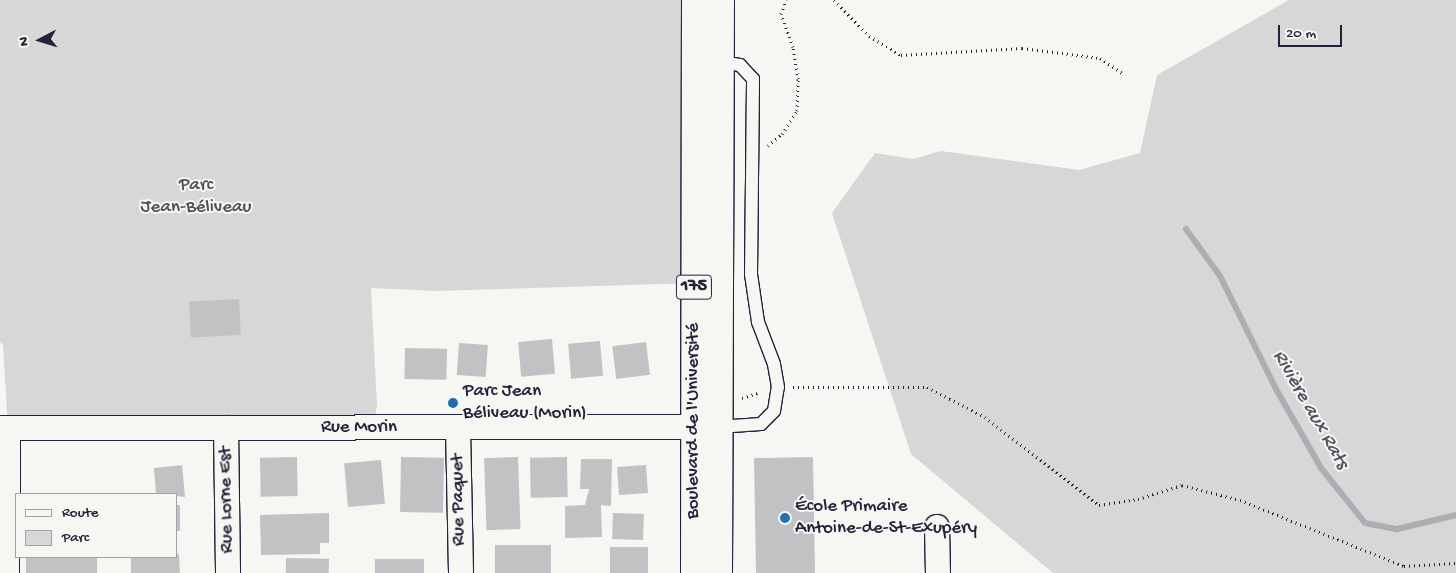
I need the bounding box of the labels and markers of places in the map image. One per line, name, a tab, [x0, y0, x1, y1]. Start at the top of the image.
place label: Parc Jean Béliveau (Morin)	[463, 381, 587, 425]
marker: Parc Jean Béliveau (Morin)	[447, 397, 459, 409]
place label: École Primaire Antoine-de-St-Exupéry	[795, 496, 977, 540]
marker: École Primaire Antoine-de-St-Exupéry	[779, 512, 791, 524]

